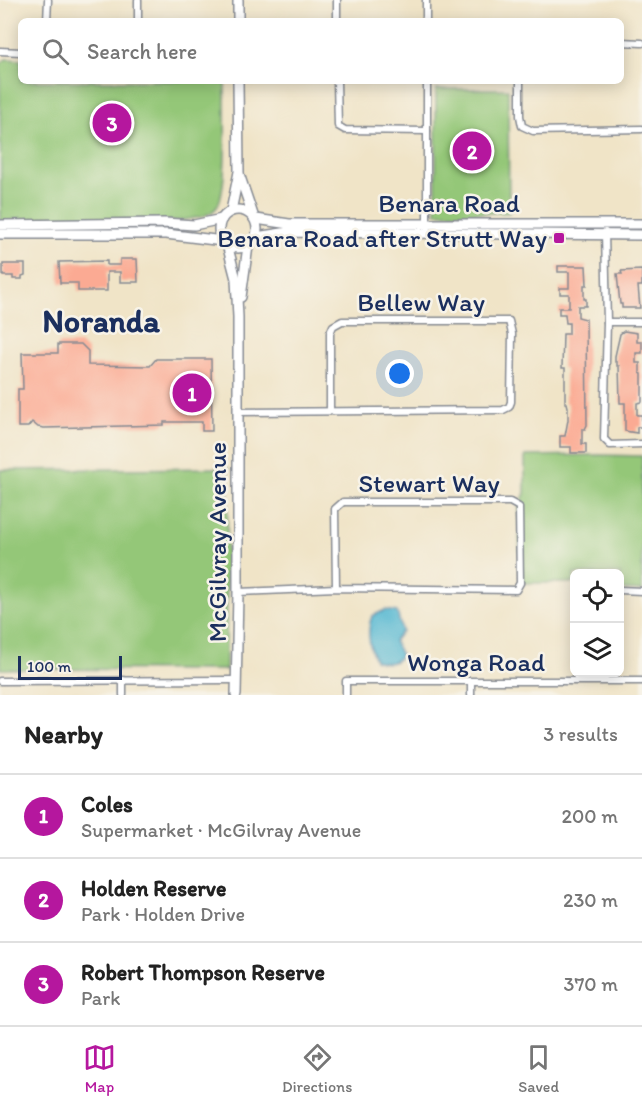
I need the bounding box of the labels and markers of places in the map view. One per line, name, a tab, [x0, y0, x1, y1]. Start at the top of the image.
pin: 3	[92, 100, 132, 146]
pin: 2	[452, 128, 492, 174]
place label: Benara Road after Strutt Way	[217, 222, 547, 254]
marker: Benara Road after Strutt Way	[552, 231, 566, 245]
pin: 1	[172, 370, 212, 416]

